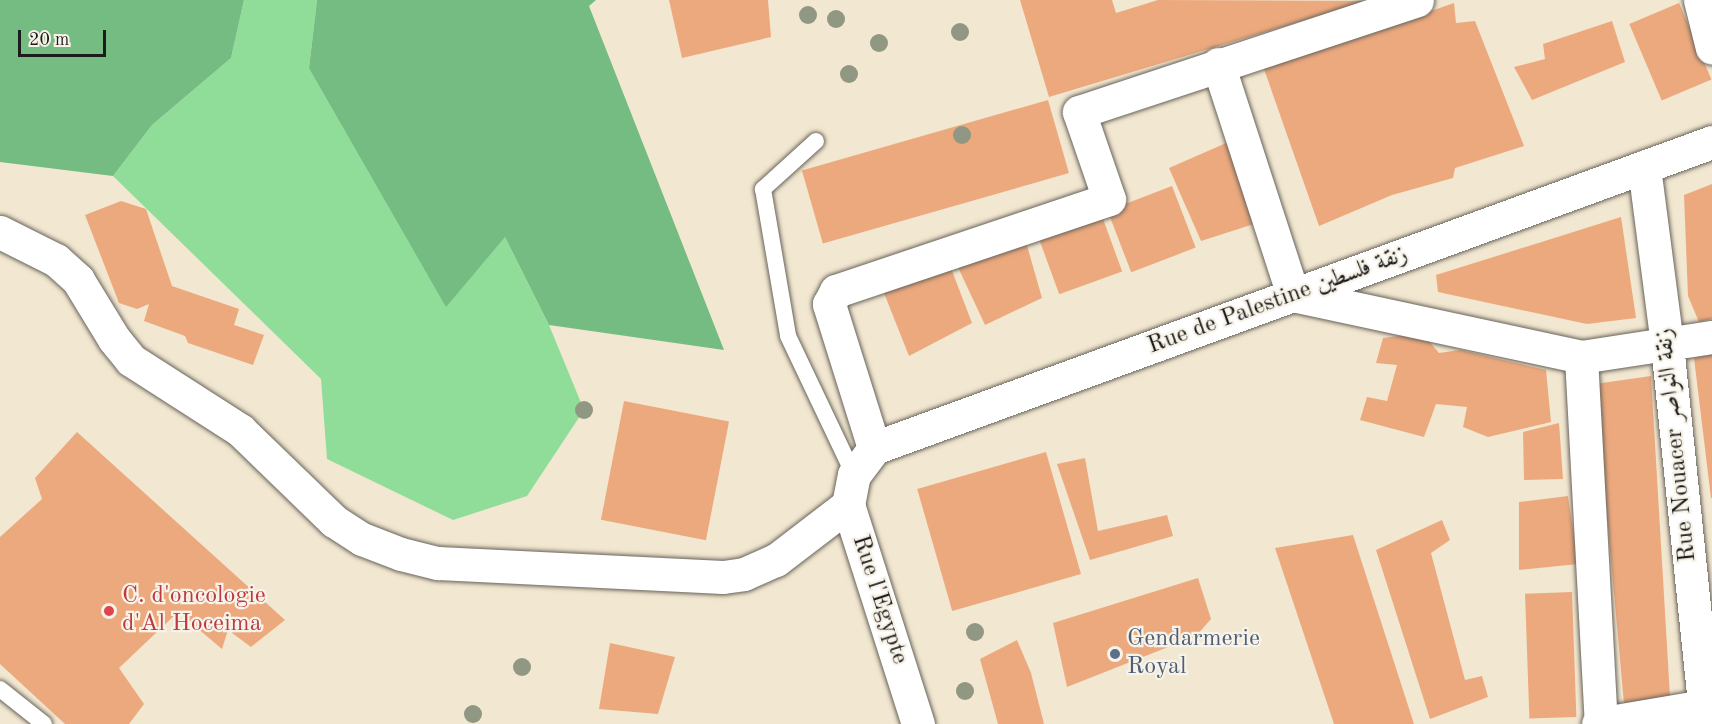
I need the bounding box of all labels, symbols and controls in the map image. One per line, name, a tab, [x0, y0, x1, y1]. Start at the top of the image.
scale bar	[21, 18, 110, 56]
text: 20 m	[29, 31, 69, 49]
street label: Rue de Palestine زنقة فلسطين	[1144, 241, 1412, 361]
street label: Rue Nouacer زنقة النواصر	[1650, 327, 1704, 563]
street label: Rue l'Egypte	[845, 532, 913, 668]
place label: C. d'oncologie d'Al Hoceima	[122, 583, 266, 639]
marker: C. d'oncologie d'Al Hoceima	[100, 602, 118, 620]
place label: Gendarmerie Royal	[1127, 626, 1260, 682]
marker: Gendarmerie Royal	[1108, 647, 1122, 661]

